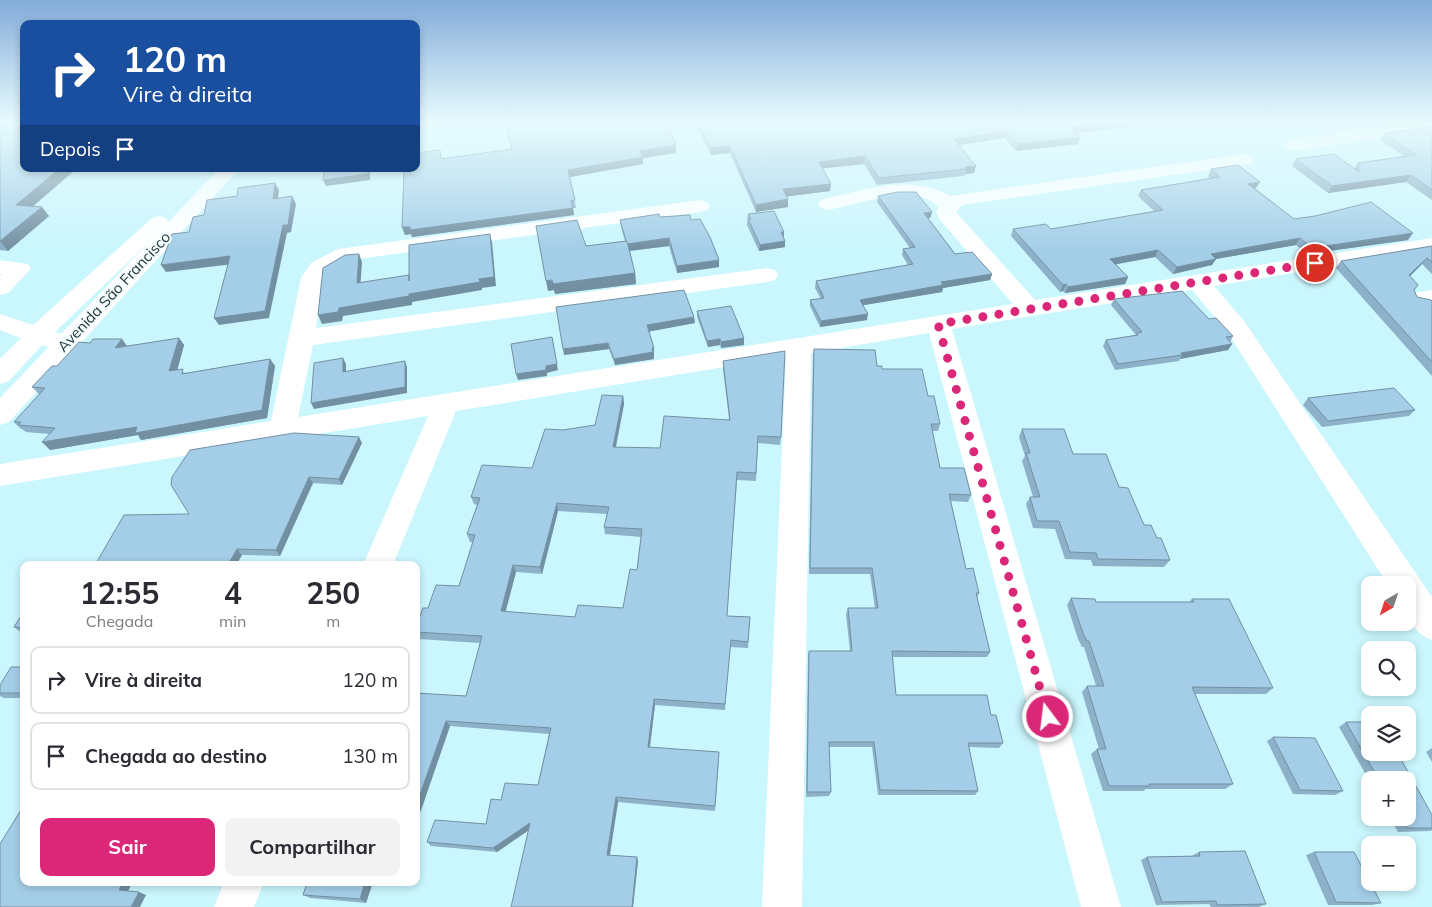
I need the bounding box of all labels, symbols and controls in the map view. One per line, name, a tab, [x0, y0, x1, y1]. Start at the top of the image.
text: 120 m	[123, 37, 227, 81]
icon: right	[40, 40, 105, 105]
text: Vire à direita	[123, 80, 252, 108]
icon: arrive	[111, 135, 139, 163]
text: Depois	[40, 137, 101, 161]
street label: Avenida São Francisco	[53, 228, 174, 356]
pin	[1294, 242, 1336, 284]
icon: arrive	[1301, 249, 1329, 277]
text: 12:55	[80, 574, 159, 612]
text: 4	[224, 574, 242, 612]
text: 250	[306, 574, 360, 612]
north arrow	[1361, 576, 1416, 631]
map controls	[1361, 576, 1416, 891]
text: Chegada	[86, 611, 153, 631]
text: min	[219, 611, 246, 631]
text: m	[326, 611, 340, 631]
button: search	[1361, 641, 1416, 696]
icon: right	[42, 666, 70, 694]
text: Vire à direita	[85, 668, 202, 692]
text: 120 m	[342, 668, 398, 692]
position arrow	[1021, 690, 1073, 742]
button: layers	[1361, 706, 1416, 761]
icon: arrive	[42, 742, 70, 770]
text: Chegada ao destino	[85, 744, 267, 768]
text: 130 m	[342, 744, 398, 768]
button: +	[1361, 771, 1416, 826]
button: Sair	[40, 818, 215, 876]
button: Compartilhar	[225, 818, 400, 876]
button: −	[1361, 836, 1416, 891]

